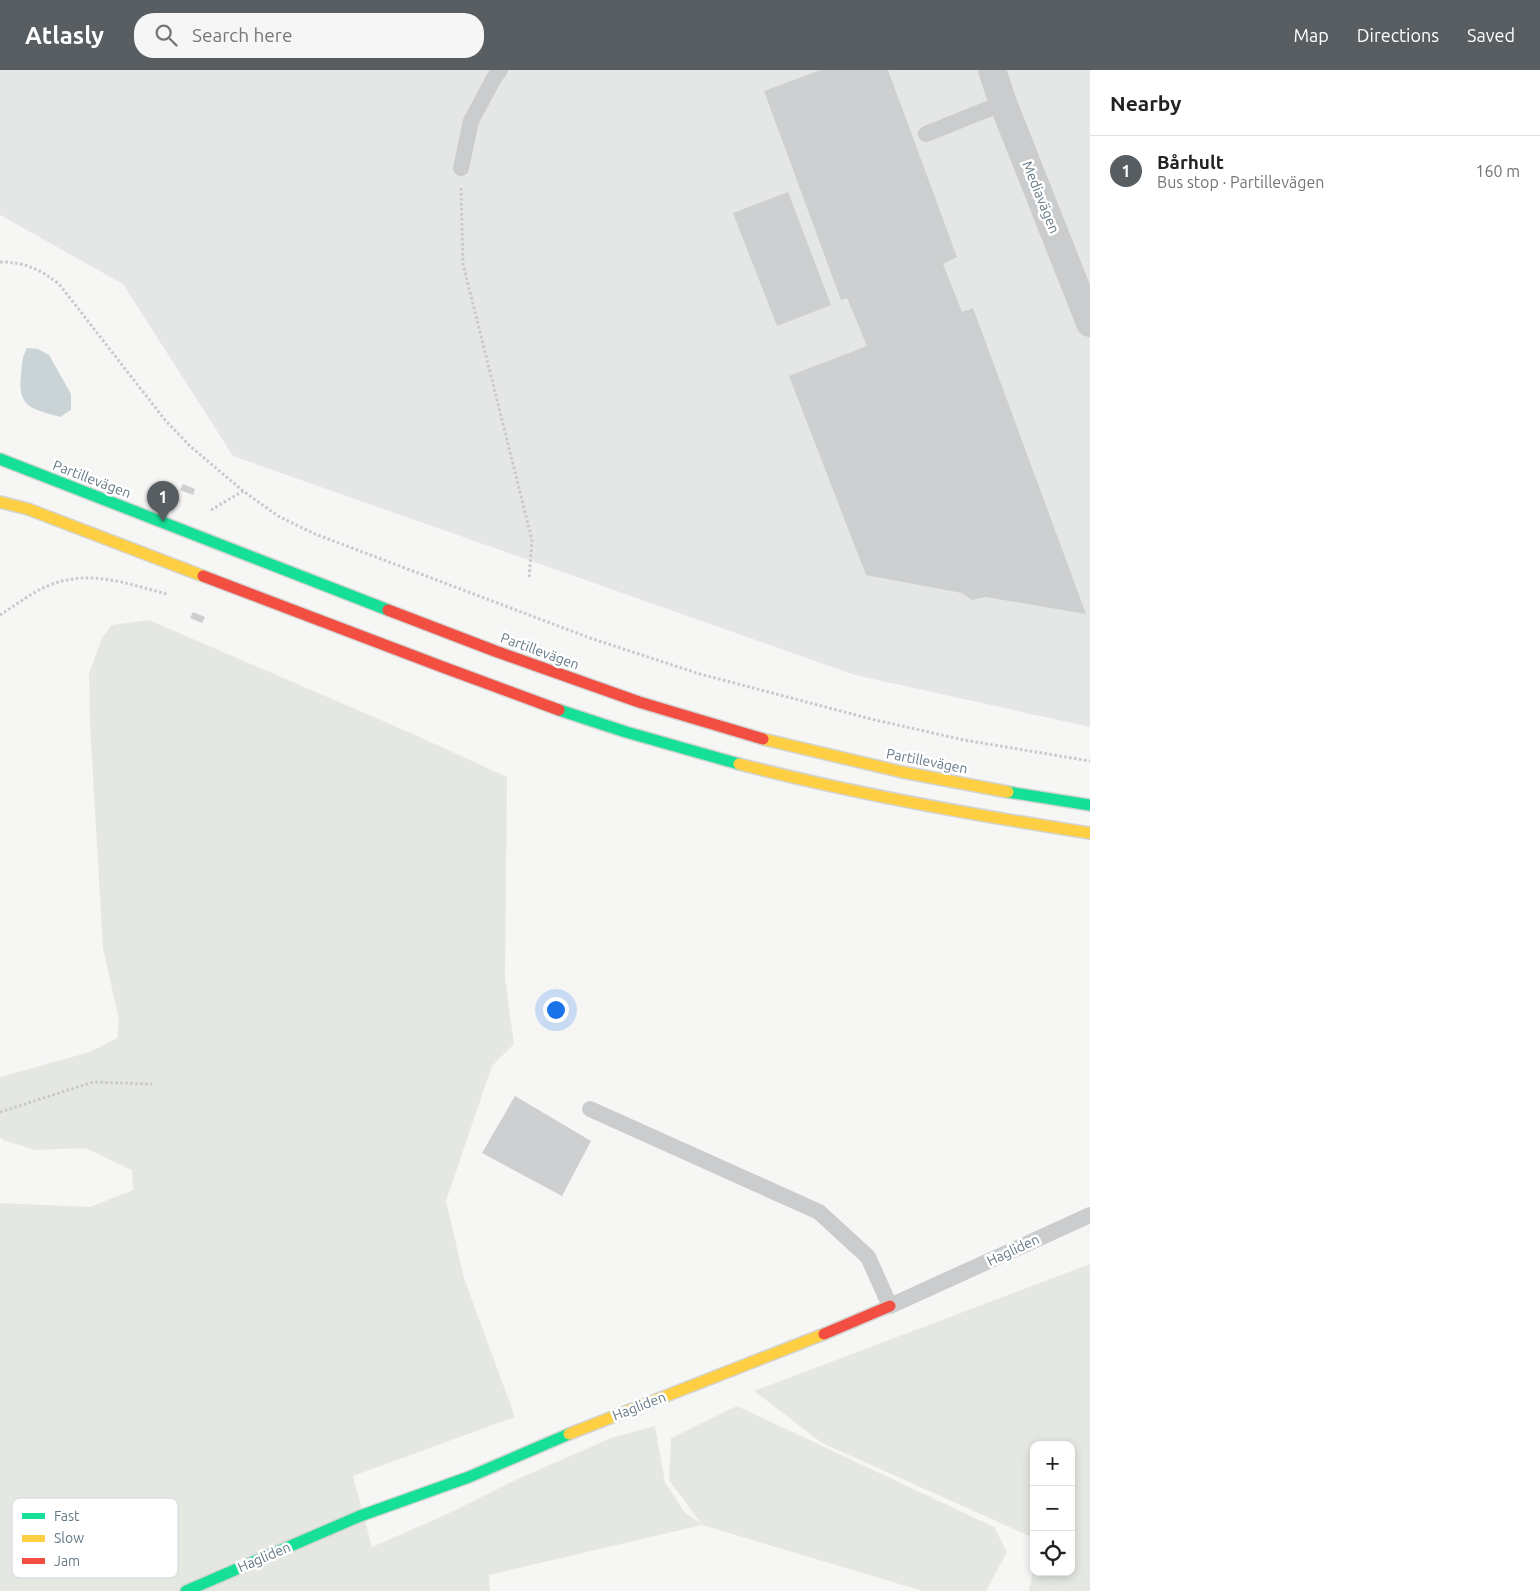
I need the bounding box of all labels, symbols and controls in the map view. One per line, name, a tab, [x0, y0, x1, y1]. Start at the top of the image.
search box	[134, 13, 484, 58]
icon: search	[152, 21, 180, 49]
text: Atlasly	[25, 22, 104, 49]
text: Search here	[192, 24, 292, 46]
text: Map	[1293, 25, 1329, 45]
text: Directions	[1357, 25, 1439, 45]
text: Saved	[1467, 25, 1515, 45]
text: Nearby	[1110, 91, 1181, 115]
text: Bårhult	[1157, 151, 1224, 173]
street label: Mediavägen	[1019, 159, 1063, 235]
text: 1	[1121, 162, 1131, 180]
text: 160 m	[1475, 162, 1520, 180]
text: Bus stop · Partillevägen	[1157, 173, 1324, 191]
street label: Partillevägen	[51, 457, 133, 501]
pin: 1	[147, 481, 179, 522]
street label: Partillevägen	[498, 629, 582, 673]
street label: Partillevägen	[885, 745, 969, 777]
your location	[543, 997, 569, 1023]
street label: Hagliden	[984, 1231, 1042, 1269]
street label: Hagliden	[610, 1388, 668, 1424]
map controls	[1030, 1441, 1075, 1576]
button: +	[1030, 1441, 1075, 1486]
button: −	[1030, 1486, 1075, 1531]
legend	[12, 1498, 178, 1578]
text: Fast	[54, 1508, 80, 1524]
text: Slow	[54, 1530, 84, 1546]
button: locate	[1030, 1531, 1075, 1576]
street label: Hagliden	[235, 1539, 293, 1575]
text: Jam	[54, 1553, 80, 1569]

